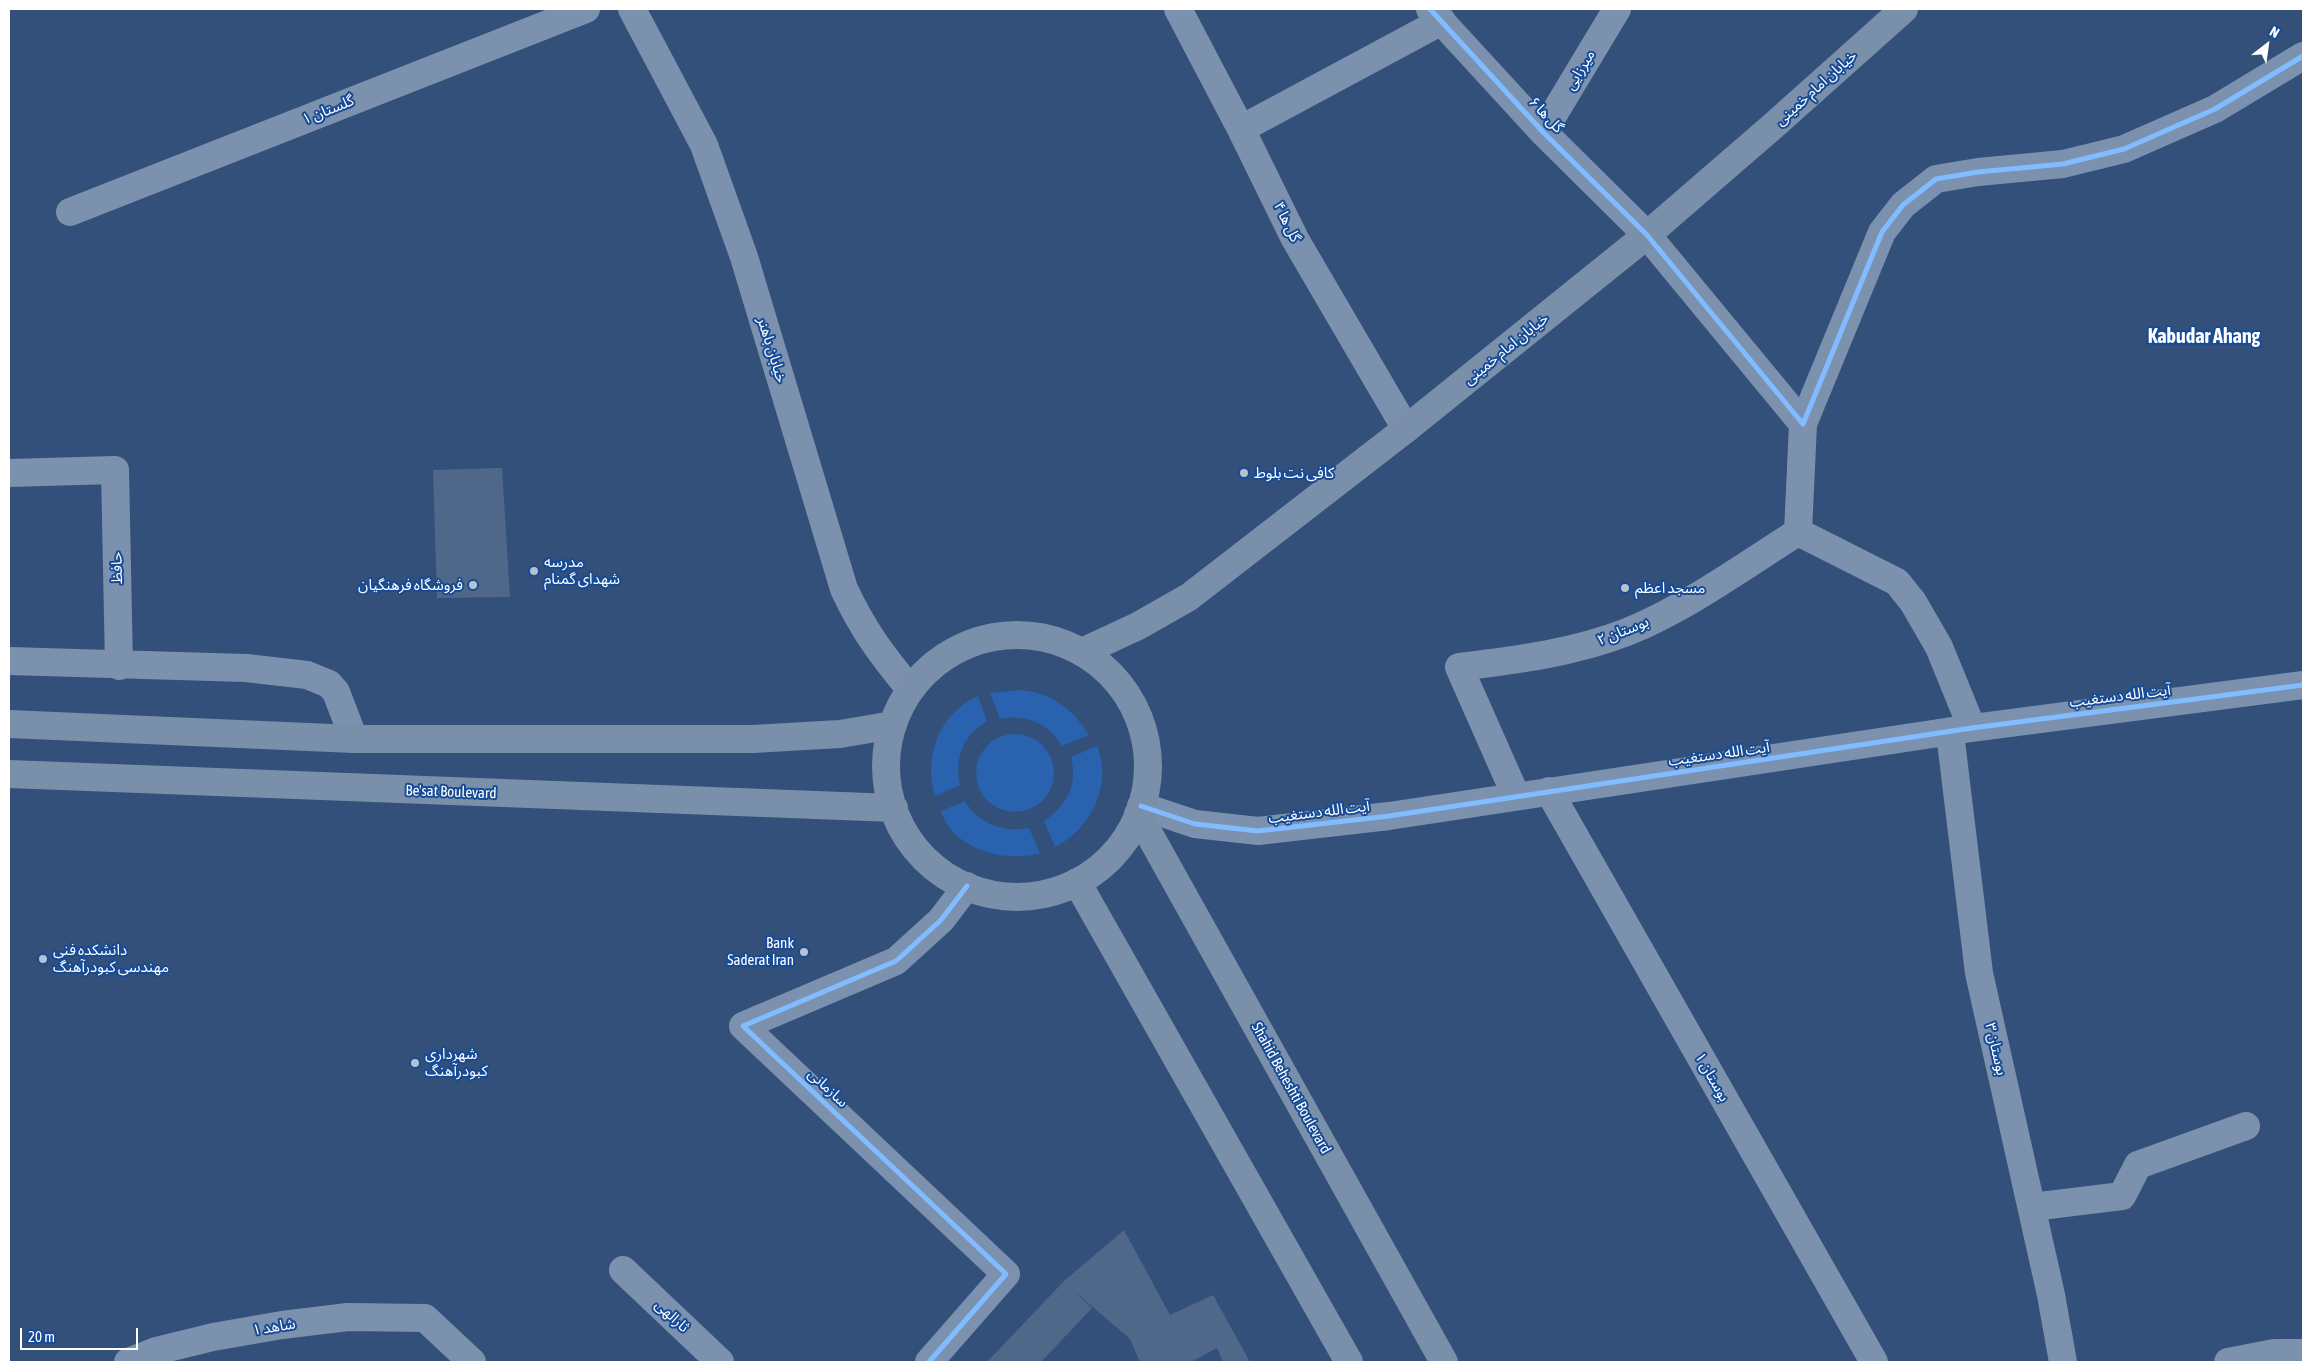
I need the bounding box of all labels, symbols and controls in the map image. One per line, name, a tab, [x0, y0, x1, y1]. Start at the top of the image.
north arrow	[2242, 20, 2292, 70]
text: N	[2267, 23, 2282, 41]
street label: میرزایی	[1561, 47, 1599, 93]
street label: خیابان امام خمینی	[1771, 47, 1861, 129]
street label: گلستان ۱	[299, 91, 357, 129]
street label: گل ها ۶	[1525, 93, 1567, 137]
street label: گل ها ۴	[1270, 199, 1304, 245]
street label: خیابان امام خمینی	[1460, 309, 1552, 389]
street label: خیابان باهنر	[754, 315, 790, 385]
district label: Kabudar Ahang	[2148, 325, 2260, 349]
place label: کافی نت بلوط	[1254, 464, 1334, 482]
marker: کافی نت بلوط	[1238, 467, 1250, 479]
street label: حافظ	[108, 552, 126, 584]
place label: مدرسه شهدای گمنام	[544, 553, 620, 588]
marker: مدرسه شهدای گمنام	[528, 565, 540, 577]
place label: فروشگاه فرهنگیان	[358, 576, 463, 594]
marker: فروشگاه فرهنگیان	[467, 579, 479, 591]
place label: مسجد اعظم	[1635, 579, 1705, 597]
marker: مسجد اعظم	[1619, 582, 1631, 594]
street label: بوستان ۲	[1595, 613, 1651, 649]
street label: آیت الله دستغیب	[2068, 681, 2172, 711]
street label: آیت الله دستغیب	[1667, 738, 1771, 770]
street label: Be'sat Boulevard	[405, 781, 497, 803]
street label: آیت الله دستغیب	[1267, 797, 1371, 827]
place label: Bank Saderat Iran	[727, 934, 794, 969]
place label: دانشکده فنی مهندسی کبودرآهنگ	[53, 941, 169, 976]
marker: Bank Saderat Iran	[798, 946, 810, 958]
marker: دانشکده فنی مهندسی کبودرآهنگ	[37, 953, 49, 965]
street label: Shahid Beheshti Boulevard	[1247, 1019, 1335, 1157]
street label: بوستان ۳	[1981, 1021, 2011, 1077]
place label: شهرداری کبودرآهنگ	[425, 1045, 488, 1080]
street label: بوستان ۱	[1691, 1049, 1733, 1105]
marker: شهرداری کبودرآهنگ	[409, 1057, 421, 1069]
street label: سازمانی	[804, 1065, 852, 1111]
street label: ثارالهی	[651, 1296, 693, 1336]
street label: شاهد ۱	[251, 1315, 297, 1339]
scale bar	[22, 1318, 140, 1350]
text: 20 m	[28, 1328, 55, 1345]

